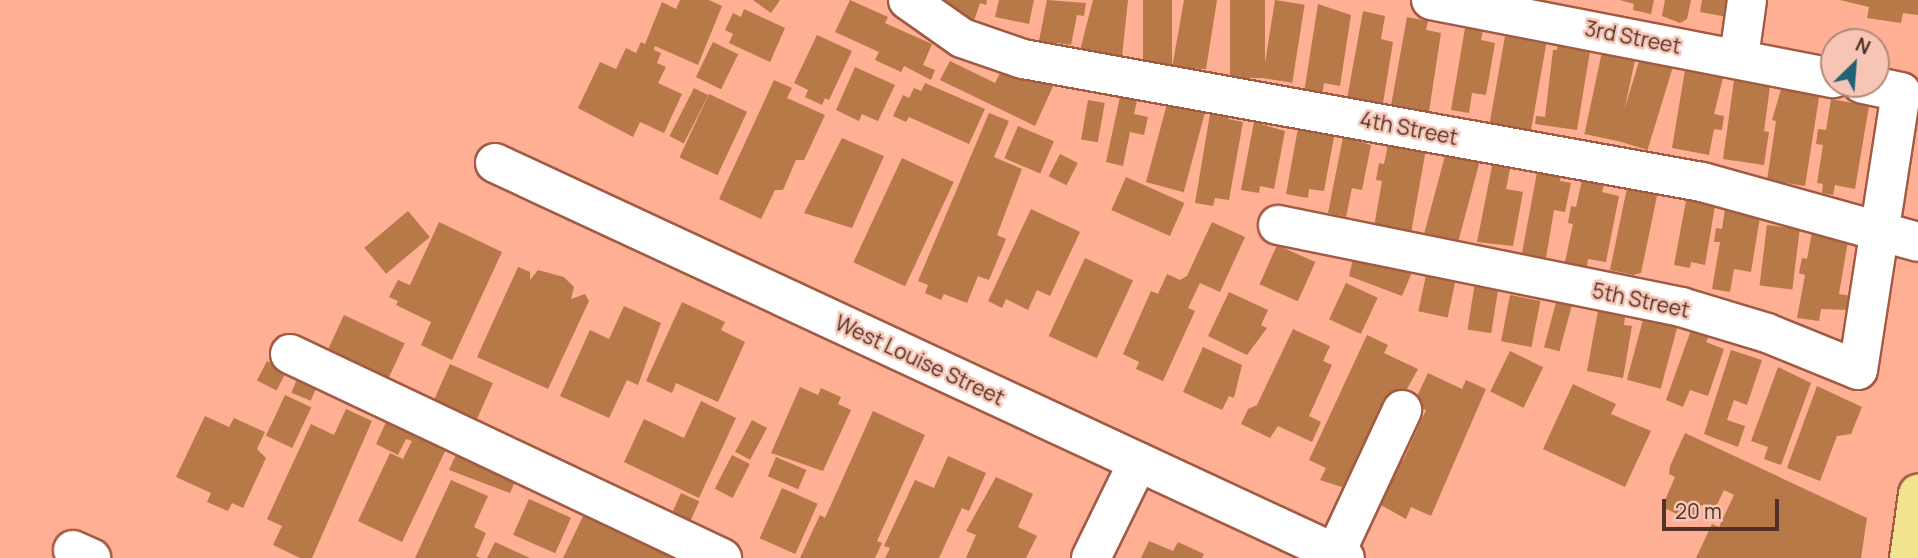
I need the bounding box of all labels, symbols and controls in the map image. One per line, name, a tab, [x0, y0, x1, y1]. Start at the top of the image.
street label: 3rd Street	[1583, 15, 1683, 59]
north arrow	[1820, 28, 1890, 98]
text: N	[1851, 31, 1875, 60]
street label: 4th Street	[1358, 106, 1460, 150]
street label: 5th Street	[1590, 277, 1692, 323]
street label: West Louise Street	[831, 310, 1009, 410]
scale bar	[1666, 484, 1783, 528]
text: 20 m	[1675, 497, 1722, 525]

